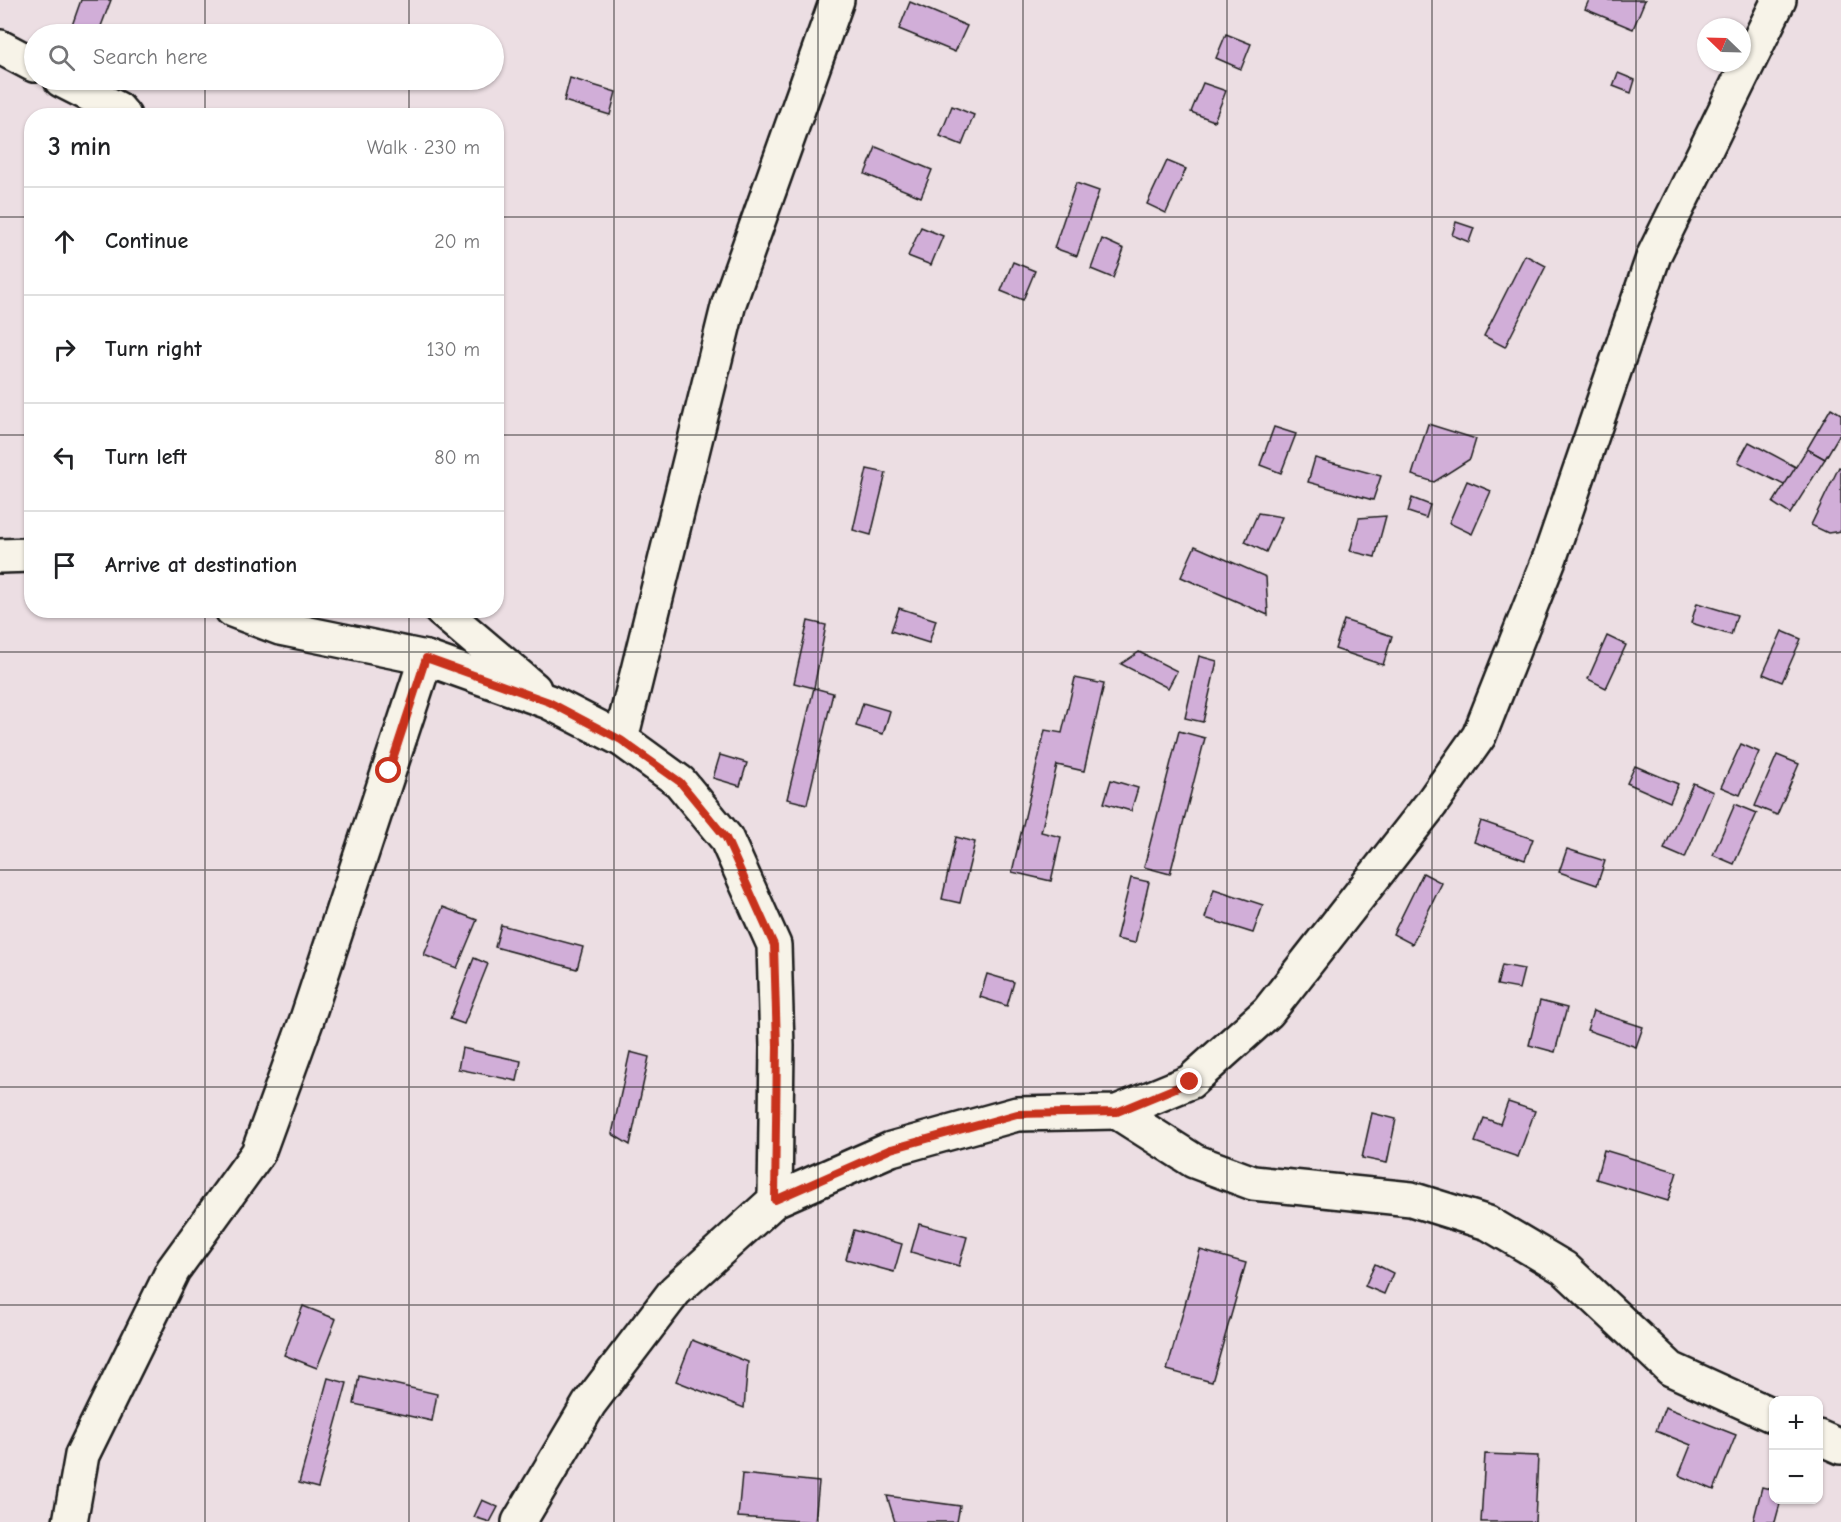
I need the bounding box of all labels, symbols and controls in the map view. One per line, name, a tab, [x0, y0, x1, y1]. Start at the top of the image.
north arrow	[1697, 18, 1751, 72]
search box	[24, 24, 504, 90]
icon: search	[45, 41, 78, 74]
text: Search here	[93, 44, 208, 70]
text: 3 min	[48, 132, 111, 162]
text: Walk · 230 m	[367, 136, 480, 159]
icon: ahead	[48, 225, 81, 258]
text: Continue	[105, 228, 188, 254]
text: 20 m	[434, 230, 480, 253]
icon: right	[48, 333, 81, 366]
text: Turn right	[105, 336, 202, 362]
text: 130 m	[427, 338, 480, 361]
icon: left	[48, 441, 81, 474]
text: Turn left	[105, 444, 187, 470]
text: 80 m	[434, 446, 480, 469]
icon: arrive	[48, 549, 81, 582]
text: Arrive at destination	[105, 552, 297, 578]
route start	[375, 757, 401, 783]
route end	[1176, 1068, 1202, 1094]
map controls	[1769, 1396, 1823, 1504]
button: +	[1769, 1396, 1823, 1450]
button: −	[1769, 1450, 1823, 1504]

